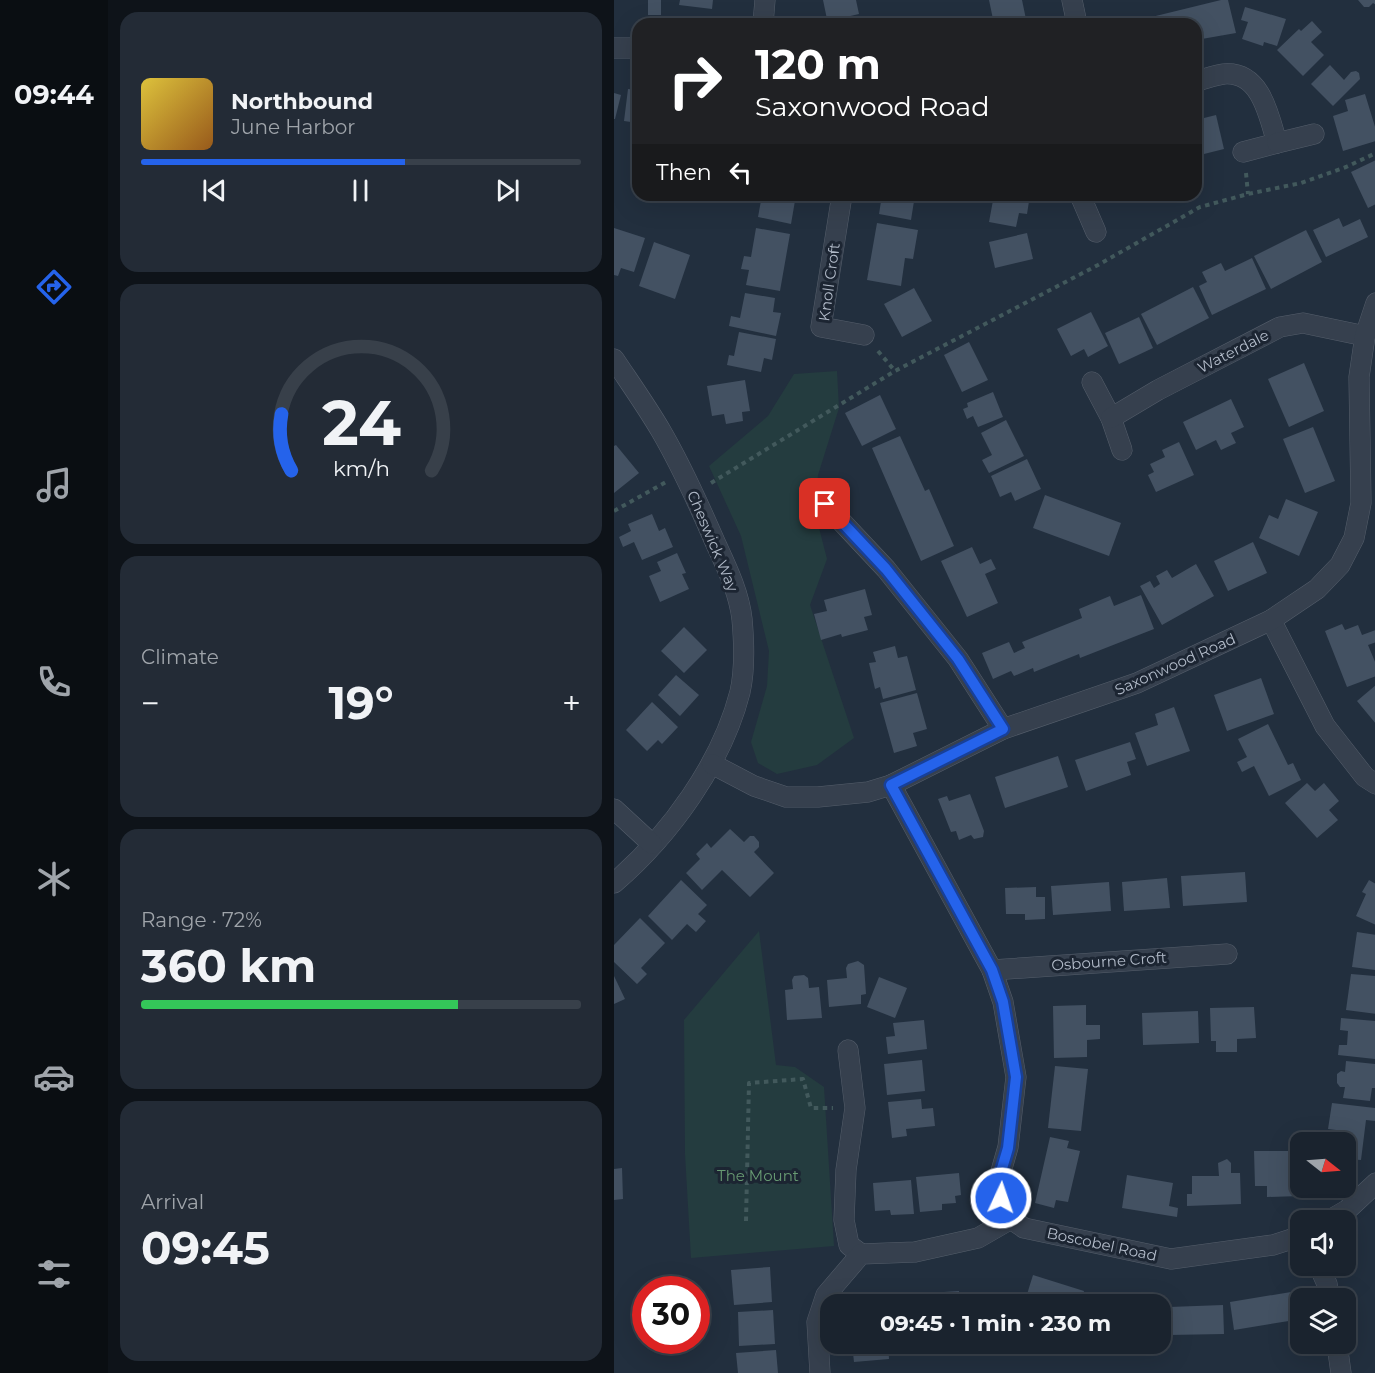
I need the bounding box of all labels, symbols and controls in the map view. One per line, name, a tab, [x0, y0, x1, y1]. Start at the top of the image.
text: 120 m	[755, 38, 881, 90]
icon: right	[656, 42, 734, 120]
text: 09:44	[14, 78, 94, 111]
text: Northbound	[231, 88, 373, 115]
text: Saxonwood Road	[755, 90, 990, 123]
text: June Harbor	[231, 115, 355, 139]
icon: left	[724, 156, 757, 189]
text: Then	[656, 159, 712, 186]
icon: previous	[198, 174, 231, 207]
icon: pause	[344, 174, 377, 207]
icon: next	[491, 174, 524, 207]
street label: Knoll Croft	[814, 242, 844, 322]
icon: directions	[33, 266, 75, 308]
street label: Waterdale	[1194, 325, 1272, 377]
text: 24	[321, 385, 401, 461]
text: km/h	[332, 456, 390, 482]
icon: music	[33, 464, 75, 506]
pin	[799, 478, 850, 529]
icon: arrive	[808, 487, 841, 520]
street label: Cheswick Way	[683, 488, 743, 595]
street label: Saxonwood Road	[1112, 629, 1238, 699]
text: Climate	[141, 645, 219, 669]
icon: phone	[33, 661, 75, 703]
text: 19°	[328, 675, 394, 730]
text: −	[141, 683, 160, 723]
text: +	[562, 683, 581, 723]
icon: climate	[33, 858, 75, 900]
text: Range · 72%	[141, 908, 262, 932]
text: 360 km	[141, 938, 316, 993]
street label: Osbourne Croft	[1051, 947, 1167, 975]
icon: car	[33, 1056, 75, 1098]
north arrow	[1290, 1132, 1356, 1198]
map controls	[1290, 1132, 1356, 1354]
park label: The Mount	[717, 1166, 799, 1185]
position arrow	[969, 1166, 1033, 1230]
text: Arrival	[141, 1190, 204, 1214]
button: sound	[1290, 1210, 1356, 1276]
text: 09:45	[141, 1220, 270, 1275]
street label: Boscobel Road	[1045, 1223, 1159, 1265]
icon: filters	[33, 1253, 75, 1295]
speed limit sign: 30	[632, 1276, 710, 1354]
button: layers	[1290, 1288, 1356, 1354]
text: 09:45 · 1 min · 230 m	[880, 1310, 1111, 1337]

